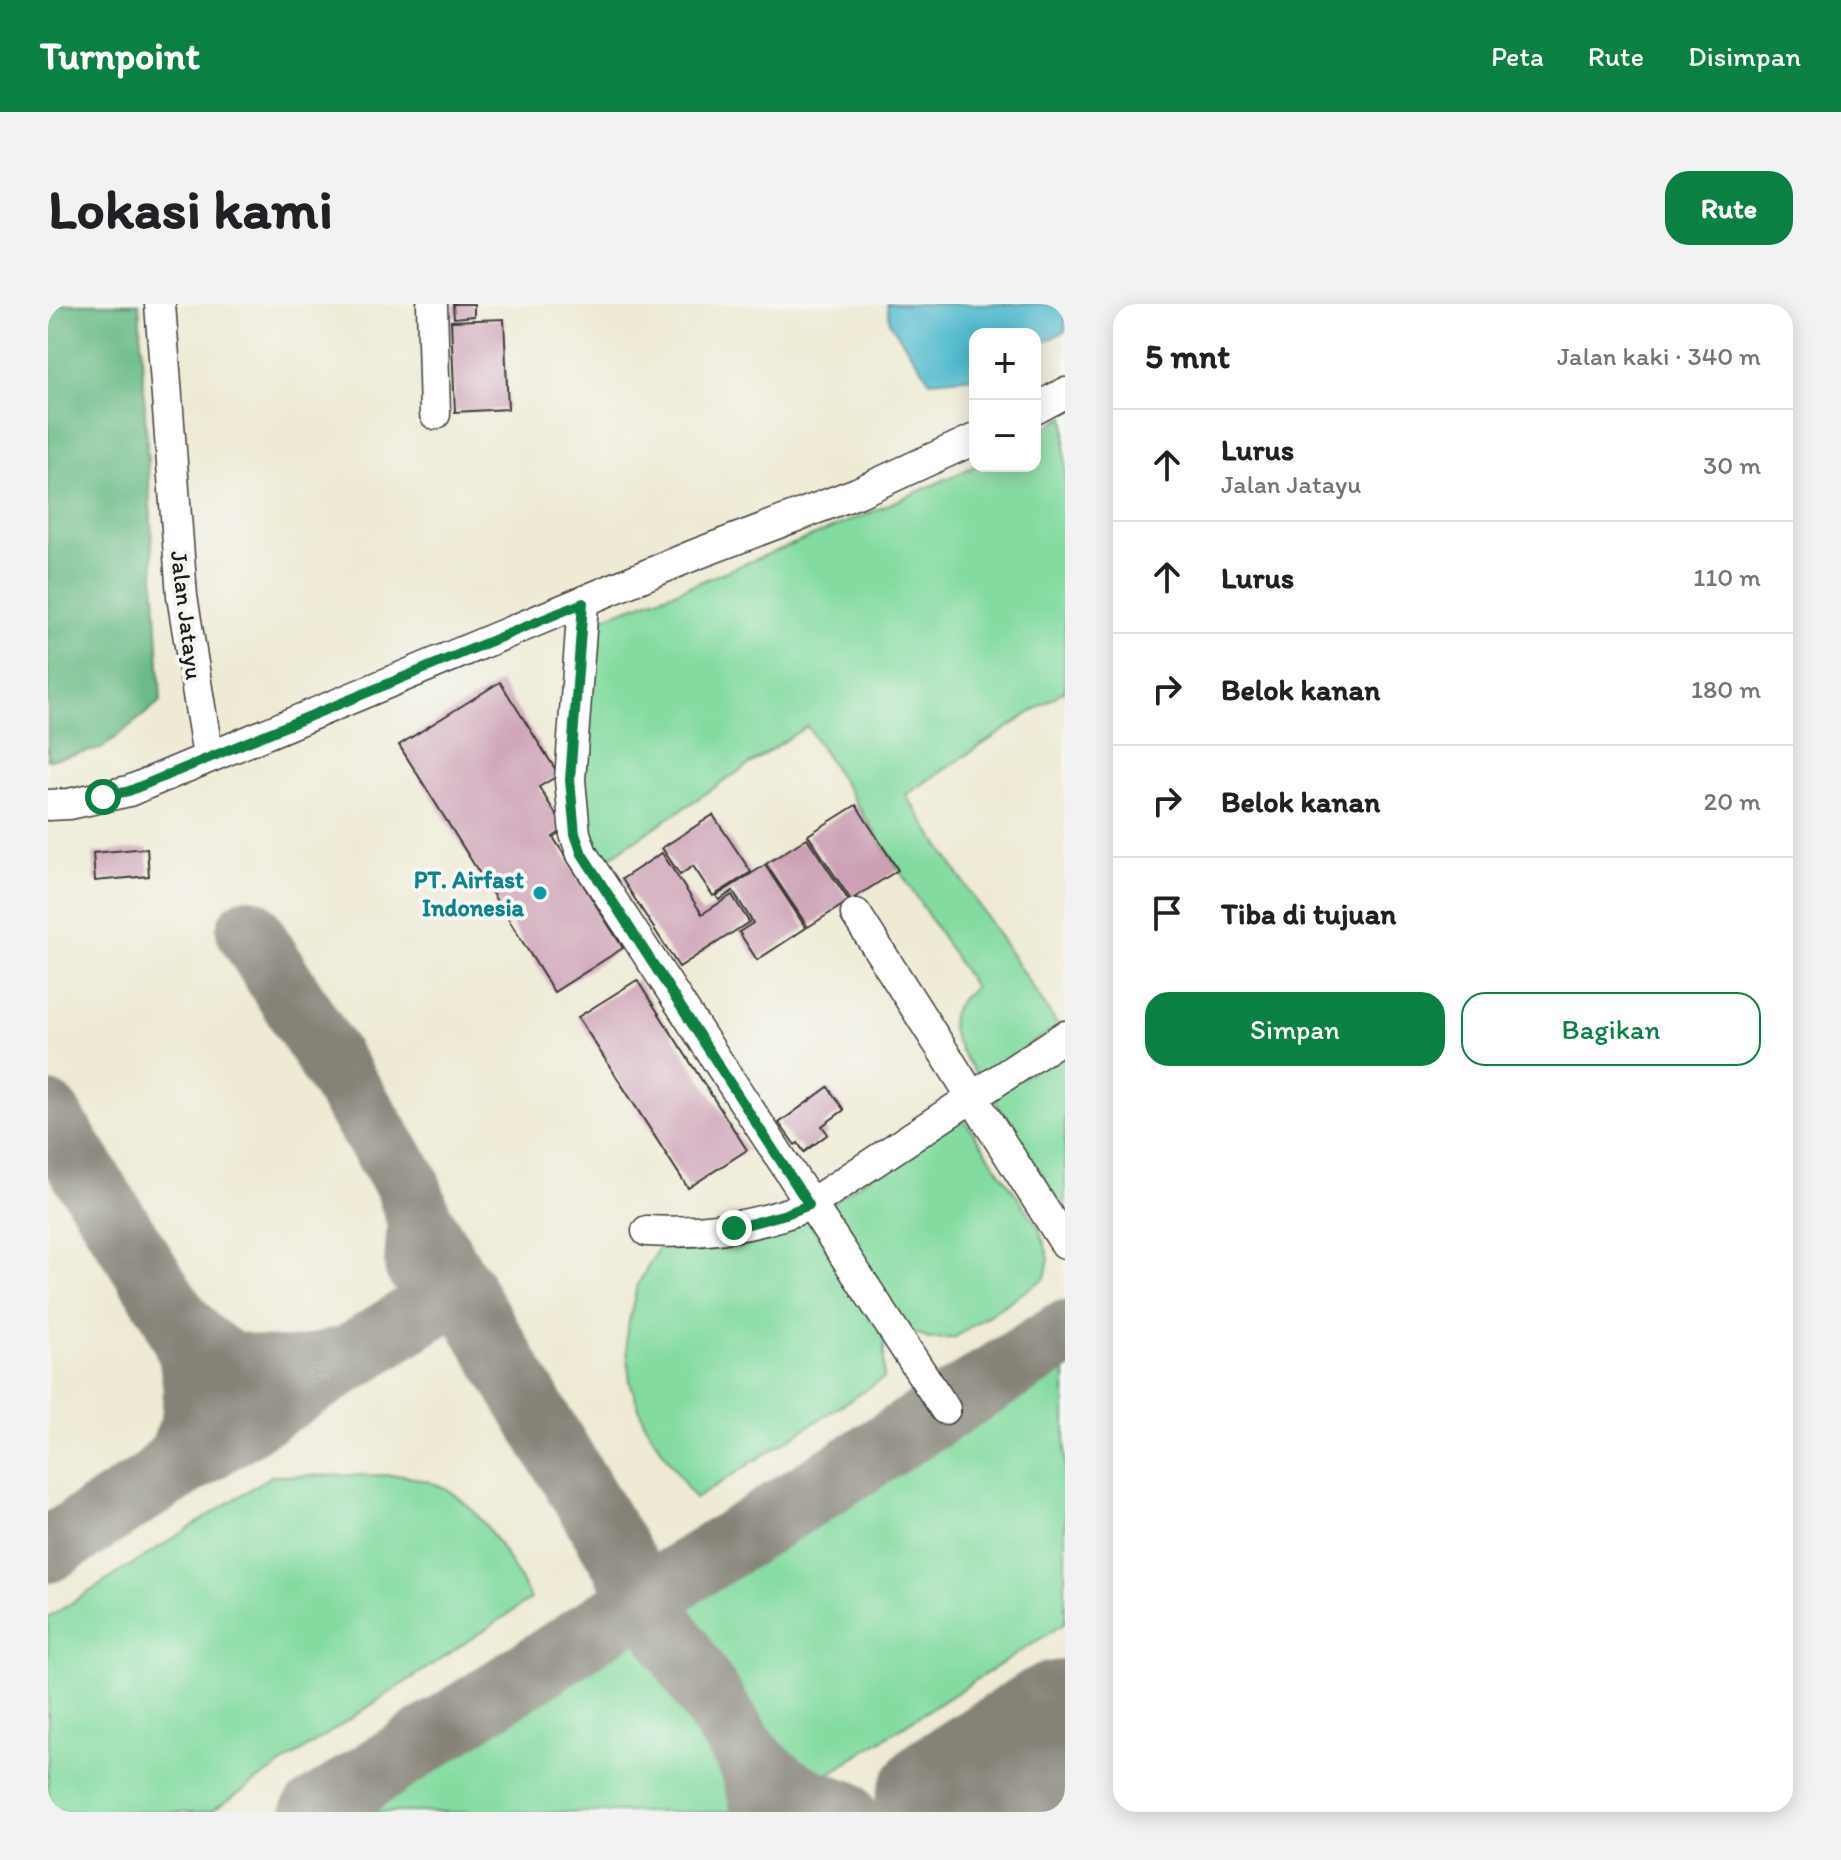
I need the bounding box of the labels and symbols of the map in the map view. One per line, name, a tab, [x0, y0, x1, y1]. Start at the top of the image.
street label: Jalan Jatayu	[165, 549, 209, 681]
route start	[85, 779, 121, 815]
place label: PT. Airfast Indonesia	[414, 865, 524, 922]
marker: PT. Airfast Indonesia	[531, 884, 549, 902]
route end	[716, 1210, 752, 1246]

